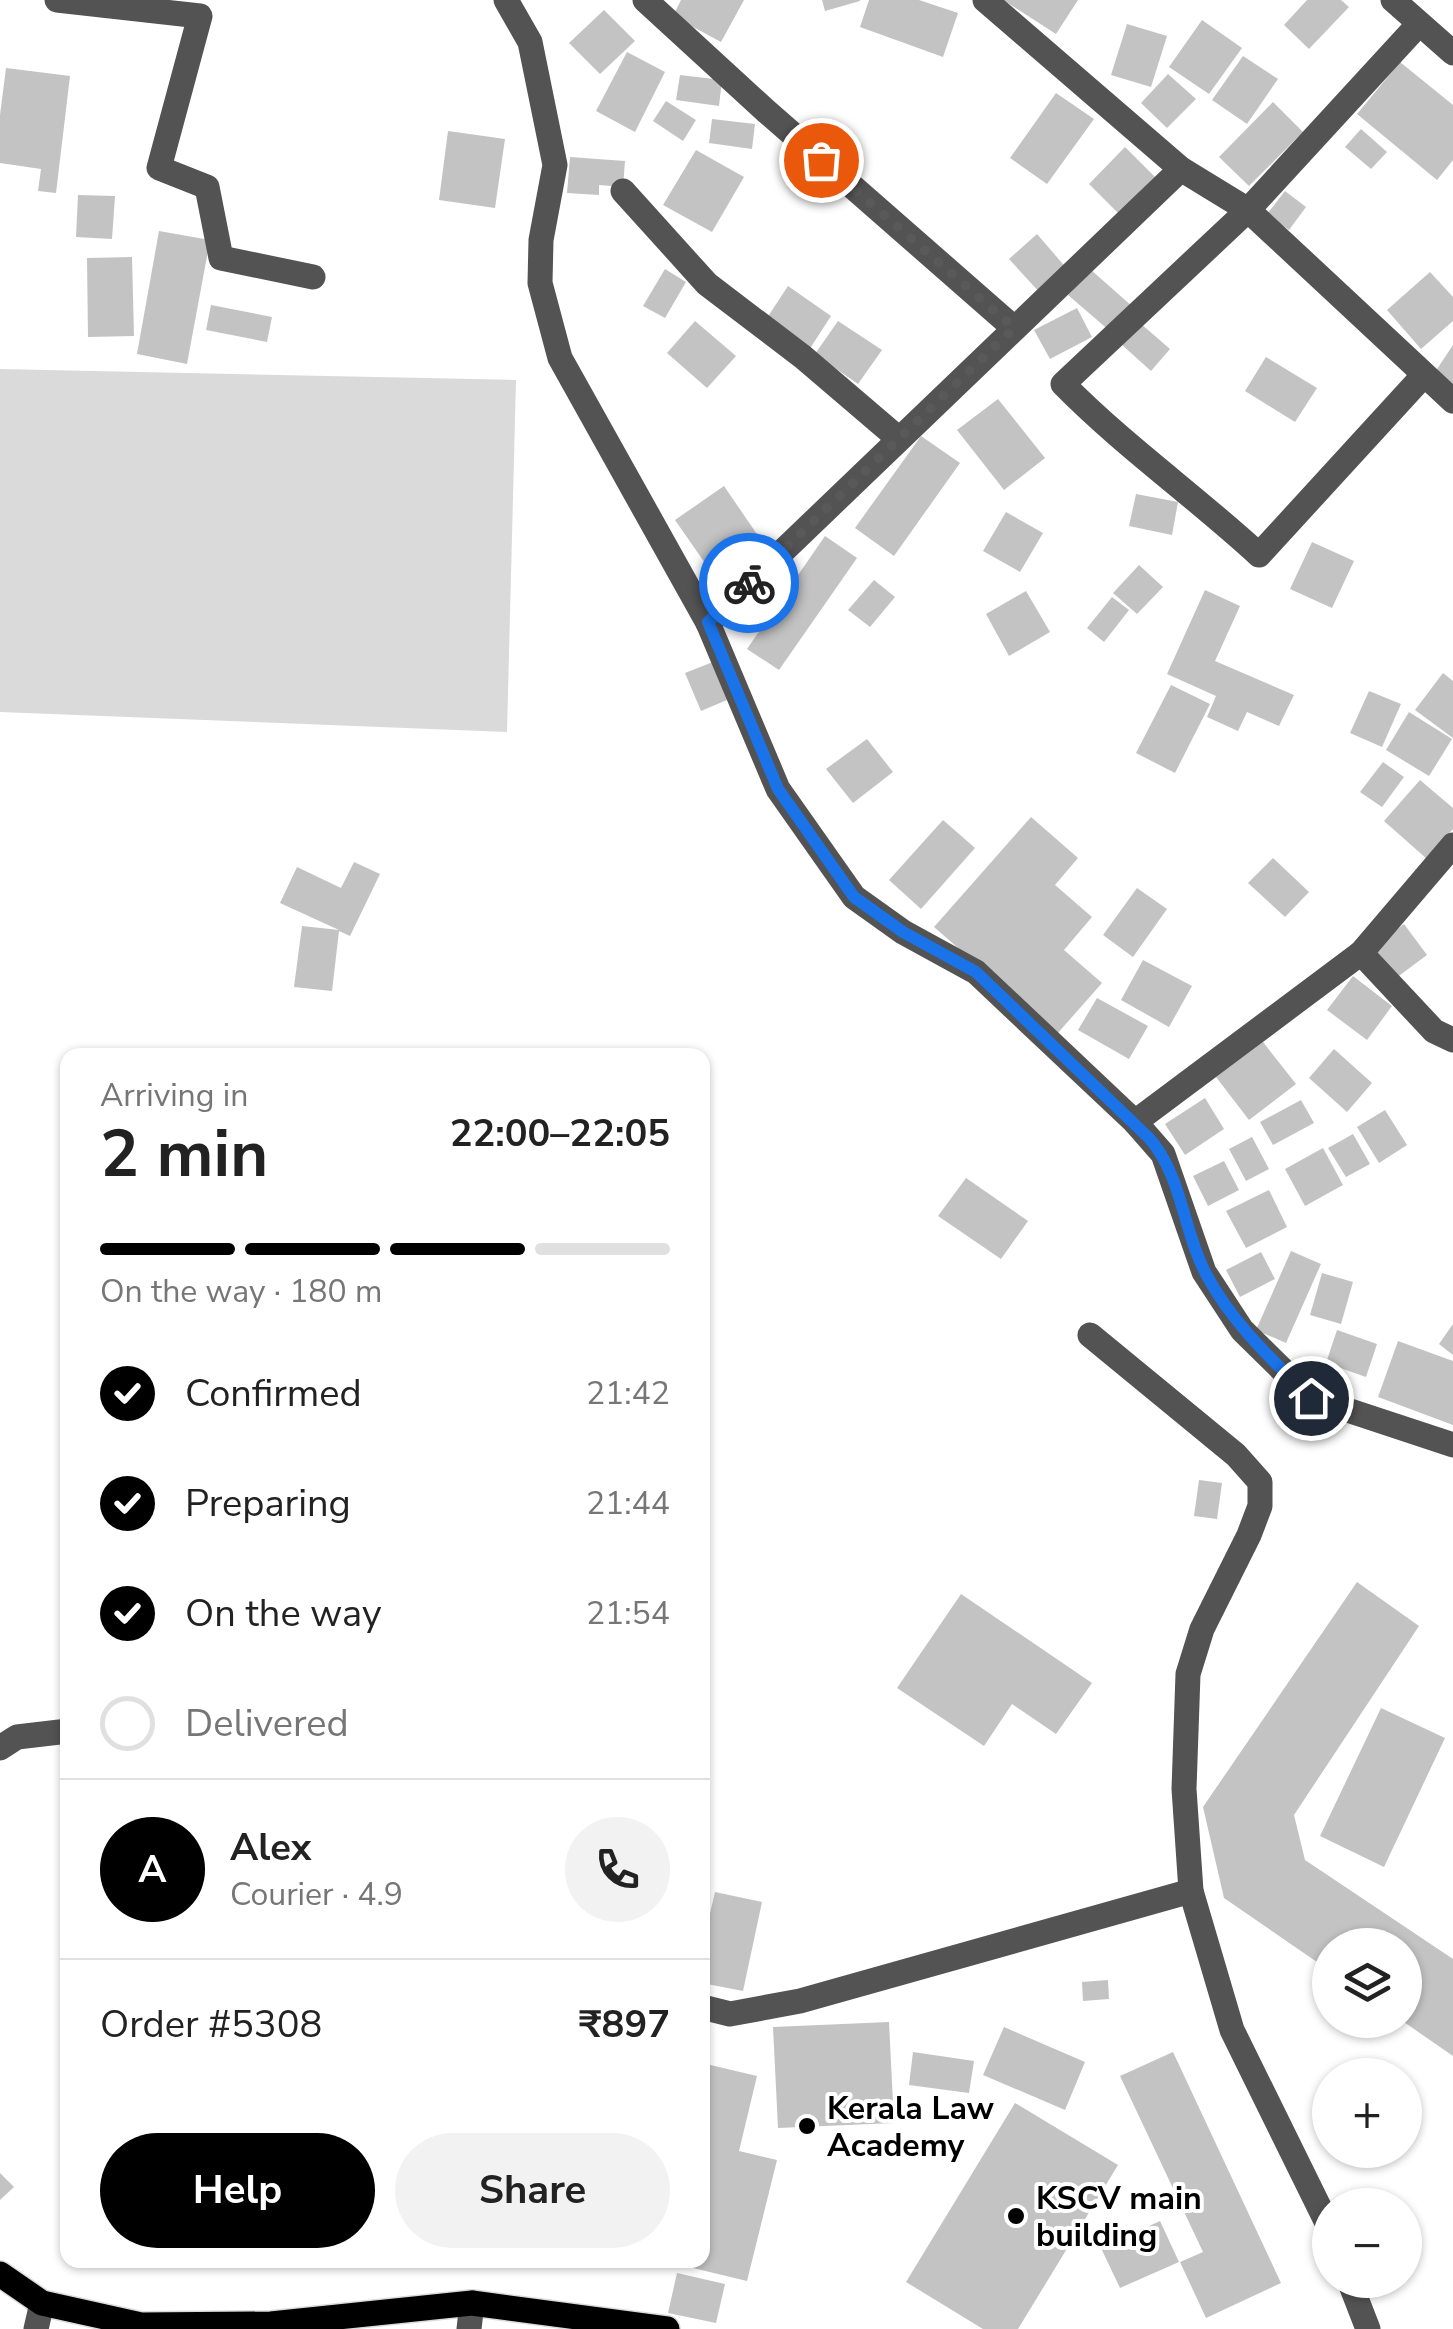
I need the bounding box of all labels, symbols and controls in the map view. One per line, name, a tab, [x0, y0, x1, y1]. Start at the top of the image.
pin	[779, 118, 864, 203]
icon: bag	[794, 133, 849, 188]
courier	[699, 533, 799, 633]
icon: bike	[722, 556, 777, 611]
text: Arriving in	[100, 1074, 248, 1117]
text: 22:00–22:05	[450, 1108, 670, 1159]
text: 2 min	[100, 1110, 268, 1199]
text: On the way · 180 m	[100, 1270, 382, 1313]
pin	[1269, 1356, 1354, 1441]
icon: check	[100, 1366, 155, 1421]
text: Confirmed	[185, 1368, 362, 1419]
icon: home	[1284, 1371, 1339, 1426]
text: 21:42	[586, 1372, 670, 1415]
icon: check	[100, 1476, 155, 1531]
text: Preparing	[185, 1478, 351, 1529]
text: 21:44	[586, 1482, 670, 1525]
icon: check	[100, 1586, 155, 1641]
text: On the way	[185, 1588, 381, 1639]
text: 21:54	[586, 1592, 670, 1635]
text: Delivered	[185, 1698, 349, 1749]
button: phone	[565, 1817, 670, 1922]
text: Alex	[230, 1822, 311, 1873]
text: A	[138, 1844, 167, 1895]
text: Courier · 4.9	[230, 1873, 403, 1916]
map controls	[1312, 1928, 1422, 2298]
button: layers	[1312, 1928, 1422, 2038]
text: Order #5308	[100, 1999, 322, 2050]
text: ₹897	[579, 1999, 670, 2050]
button: +	[1312, 2058, 1422, 2168]
place label: Kerala Law Academy	[827, 2087, 995, 2167]
marker: Kerala Law Academy	[796, 2115, 818, 2137]
button: Help	[100, 2133, 375, 2248]
button: Share	[395, 2133, 670, 2248]
place label: KSCV main building	[1036, 2177, 1202, 2257]
button: −	[1312, 2188, 1422, 2298]
marker: KSCV main building	[1005, 2205, 1027, 2227]

